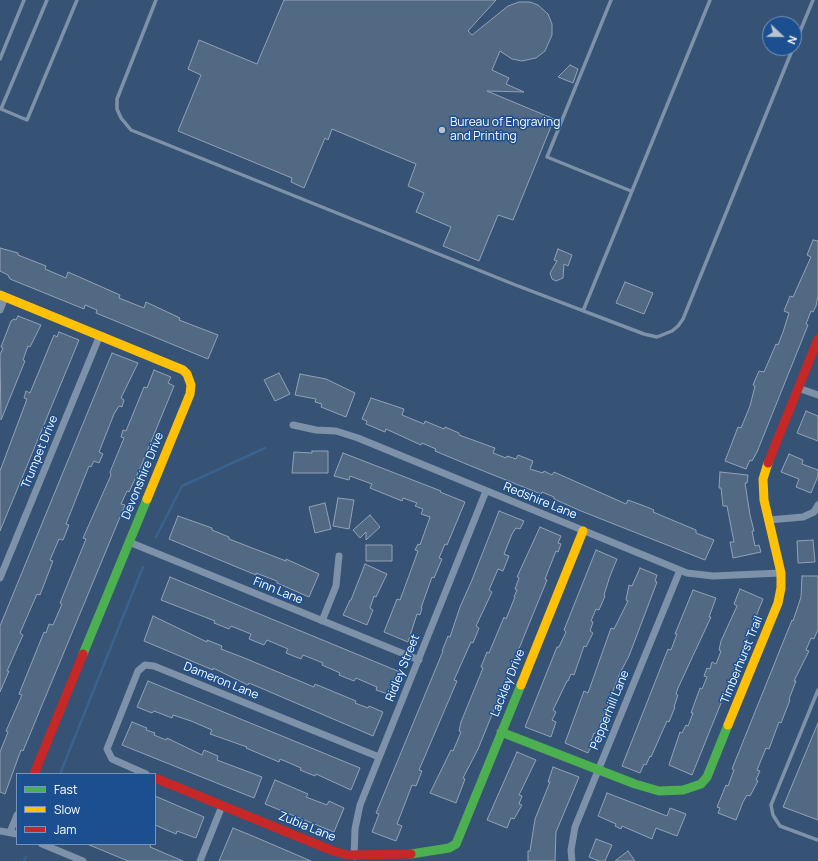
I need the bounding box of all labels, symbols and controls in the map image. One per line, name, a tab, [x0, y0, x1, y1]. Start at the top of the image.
north arrow	[762, 16, 802, 56]
text: N	[784, 34, 801, 47]
place label: Bureau of Engraving and Printing	[450, 116, 560, 144]
marker: Bureau of Engraving and Printing	[437, 125, 447, 135]
street label: Trumpet Drive	[19, 413, 61, 491]
street label: Devonshire Drive	[119, 430, 167, 522]
street label: Redshire Lane	[501, 480, 579, 522]
street label: Finn Lane	[251, 575, 305, 607]
street label: Timberhurst Trail	[718, 614, 766, 706]
street label: Ridley Street	[383, 632, 423, 704]
street label: Lackley Drive	[488, 647, 528, 719]
street label: Dameron Lane	[181, 659, 261, 703]
street label: Pepperhill Lane	[588, 668, 632, 752]
legend	[16, 773, 156, 845]
text: Fast	[54, 781, 78, 798]
text: Slow	[54, 801, 80, 818]
street label: Zubia Lane	[276, 809, 338, 845]
text: Jam	[54, 821, 76, 838]

